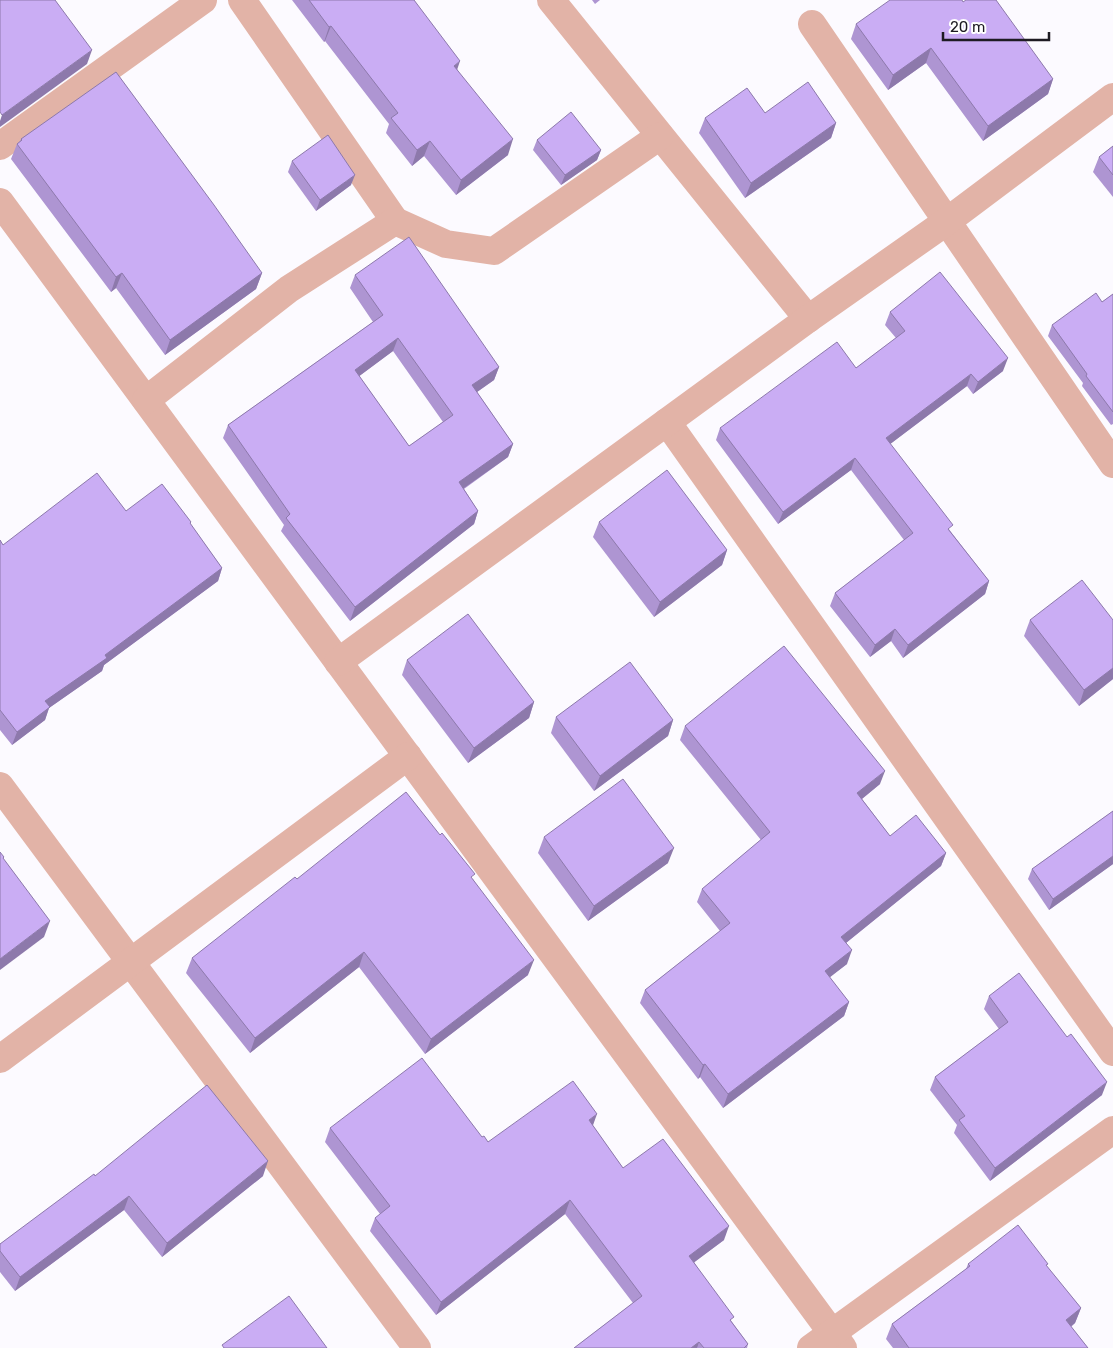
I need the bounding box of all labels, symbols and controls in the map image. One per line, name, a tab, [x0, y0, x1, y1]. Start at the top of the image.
scale bar	[943, 10, 1049, 42]
text: 20 m	[950, 18, 985, 36]

